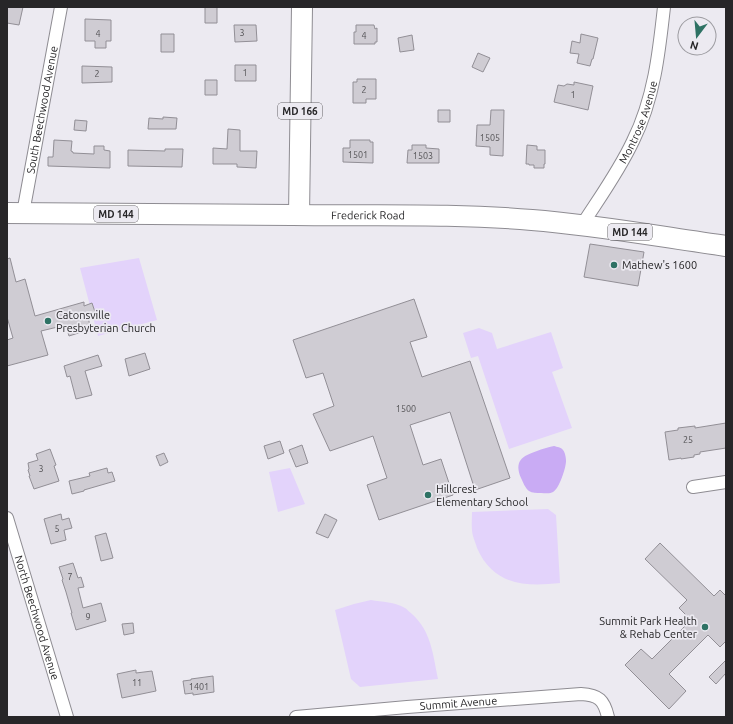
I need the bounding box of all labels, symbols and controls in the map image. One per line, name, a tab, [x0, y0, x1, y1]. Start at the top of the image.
north arrow	[677, 16, 717, 56]
house number: 3	[239, 28, 245, 38]
house number: 4	[95, 29, 101, 39]
house number: 4	[361, 31, 367, 41]
text: N	[689, 39, 700, 53]
street label: South Beechwood Avenue	[24, 45, 60, 175]
house number: 1	[242, 68, 248, 78]
house number: 2	[94, 69, 100, 79]
street label: Montrose Avenue	[617, 80, 659, 165]
house number: 2	[361, 85, 367, 95]
house number: 1	[570, 90, 576, 100]
road number: MD 166	[278, 103, 322, 119]
house number: 1505	[480, 133, 500, 143]
house number: 1501	[348, 150, 368, 160]
house number: 1503	[413, 151, 433, 161]
road number: MD 144	[94, 206, 138, 222]
street label: Frederick Road	[331, 209, 405, 221]
road number: MD 144	[608, 224, 652, 240]
place label: Mathew's 1600	[622, 259, 697, 271]
marker: Mathew's 1600	[609, 260, 619, 270]
place label: Catonsville Presbyterian Church	[56, 309, 156, 334]
marker: Catonsville Presbyterian Church	[43, 316, 53, 326]
house number: 1500	[396, 404, 416, 414]
house number: 25	[683, 435, 693, 445]
house number: 3	[38, 464, 44, 474]
place label: Hillcrest Elementary School	[436, 483, 528, 508]
marker: Hillcrest Elementary School	[423, 490, 433, 500]
house number: 5	[54, 524, 60, 534]
street label: North Beechwood Avenue	[13, 554, 61, 681]
house number: 7	[67, 572, 73, 582]
house number: 9	[85, 612, 91, 622]
place label: Summit Park Health & Rehab Center	[599, 615, 698, 640]
marker: Summit Park Health & Rehab Center	[700, 622, 710, 632]
house number: 11	[132, 678, 142, 688]
house number: 1401	[189, 682, 209, 692]
street label: Summit Avenue	[419, 694, 498, 712]

